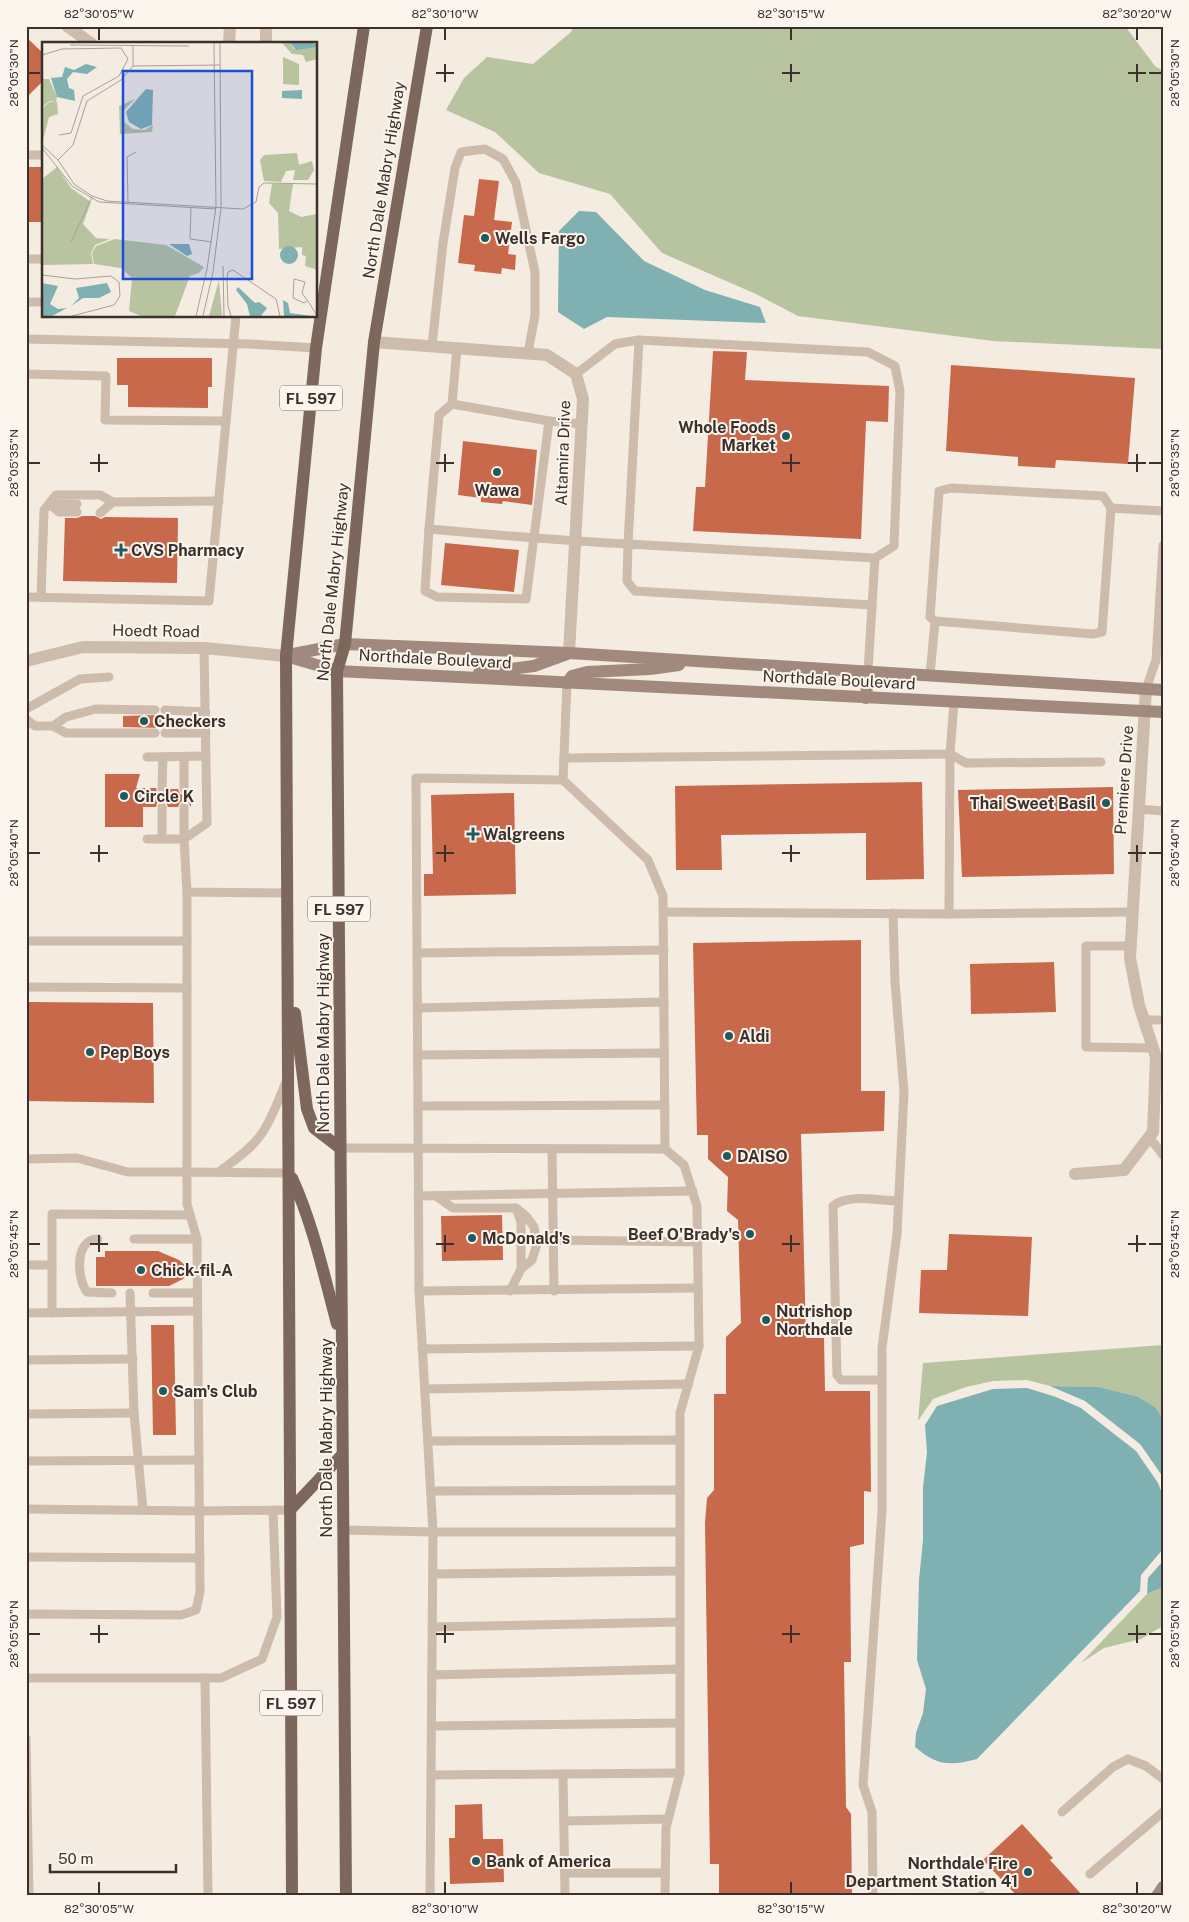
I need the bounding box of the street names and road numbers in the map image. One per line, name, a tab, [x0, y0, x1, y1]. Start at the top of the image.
street label: North Dale Mabry Highway	[359, 80, 409, 280]
road number: FL 597	[280, 386, 342, 410]
street label: Altamira Drive	[552, 400, 574, 506]
street label: North Dale Mabry Highway	[313, 481, 353, 682]
street label: Hoedt Road	[112, 621, 200, 641]
street label: Northdale Boulevard	[358, 646, 512, 672]
street label: Northdale Boulevard	[762, 667, 916, 693]
street label: Premiere Drive	[1111, 725, 1137, 835]
road number: FL 597	[308, 896, 370, 922]
street label: North Dale Mabry Highway	[314, 933, 333, 1133]
street label: North Dale Mabry Highway	[317, 1338, 336, 1538]
road number: FL 597	[260, 1690, 322, 1716]

